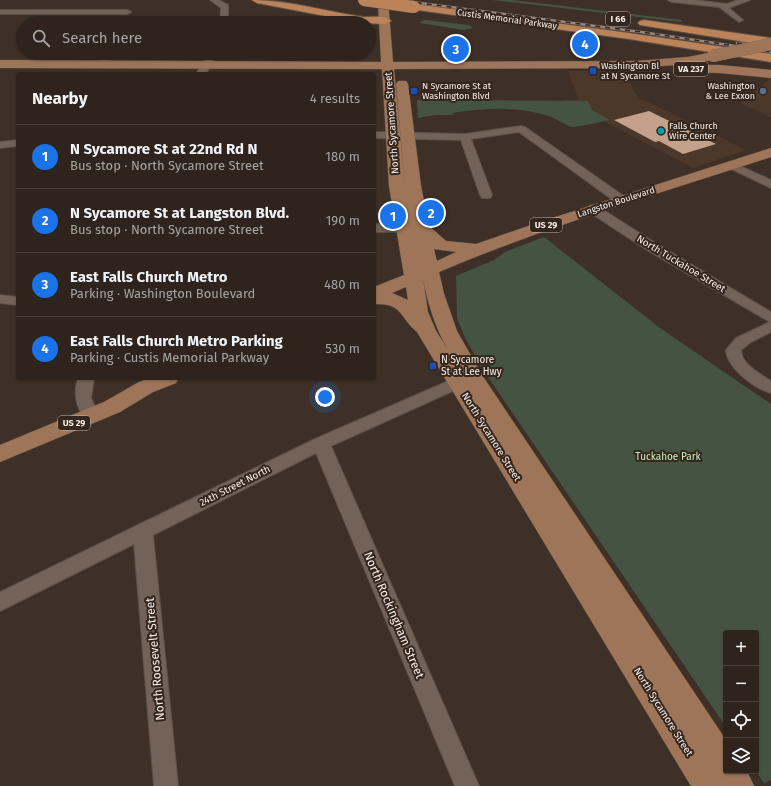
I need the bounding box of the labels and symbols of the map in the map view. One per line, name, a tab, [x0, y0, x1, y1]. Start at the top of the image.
street label: Custis Memorial Parkway	[456, 7, 558, 31]
road number: I 66	[606, 12, 630, 26]
pin: 4	[572, 29, 598, 59]
pin: 3	[443, 34, 469, 64]
place label: Washington Bl at N Sycamore St	[601, 61, 671, 81]
road number: VA 237	[674, 62, 708, 76]
marker: Washington Bl at N Sycamore St	[588, 66, 598, 76]
street label: North Sycamore Street	[382, 71, 402, 174]
place label: N Sycamore St at Washington Blvd	[422, 81, 492, 101]
place label: Washington & Lee Exxon	[706, 81, 755, 101]
marker: N Sycamore St at Washington Blvd	[409, 86, 419, 96]
marker: Washington & Lee Exxon	[758, 86, 768, 96]
place label: Falls Church Wire Center	[669, 121, 718, 141]
marker: Falls Church Wire Center	[656, 126, 666, 136]
street label: Langston Boulevard	[576, 185, 656, 219]
pin: 2	[418, 198, 444, 228]
pin: 1	[380, 201, 406, 231]
road number: US 29	[530, 218, 562, 232]
street label: North Tuckahoe Street	[634, 233, 728, 295]
place label: N Sycamore St at Lee Hwy	[441, 354, 502, 378]
marker: N Sycamore St at Lee Hwy	[428, 361, 438, 371]
your location	[315, 387, 335, 407]
street label: North Sycamore Street	[459, 390, 523, 484]
road number: US 29	[58, 416, 90, 430]
park label: Tuckahoe Park	[635, 451, 702, 463]
street label: 24th Street North	[198, 463, 272, 509]
street label: North Rockingham Street	[361, 549, 427, 681]
street label: North Roosevelt Street	[143, 596, 167, 721]
street label: North Sycamore Street	[631, 665, 695, 759]

